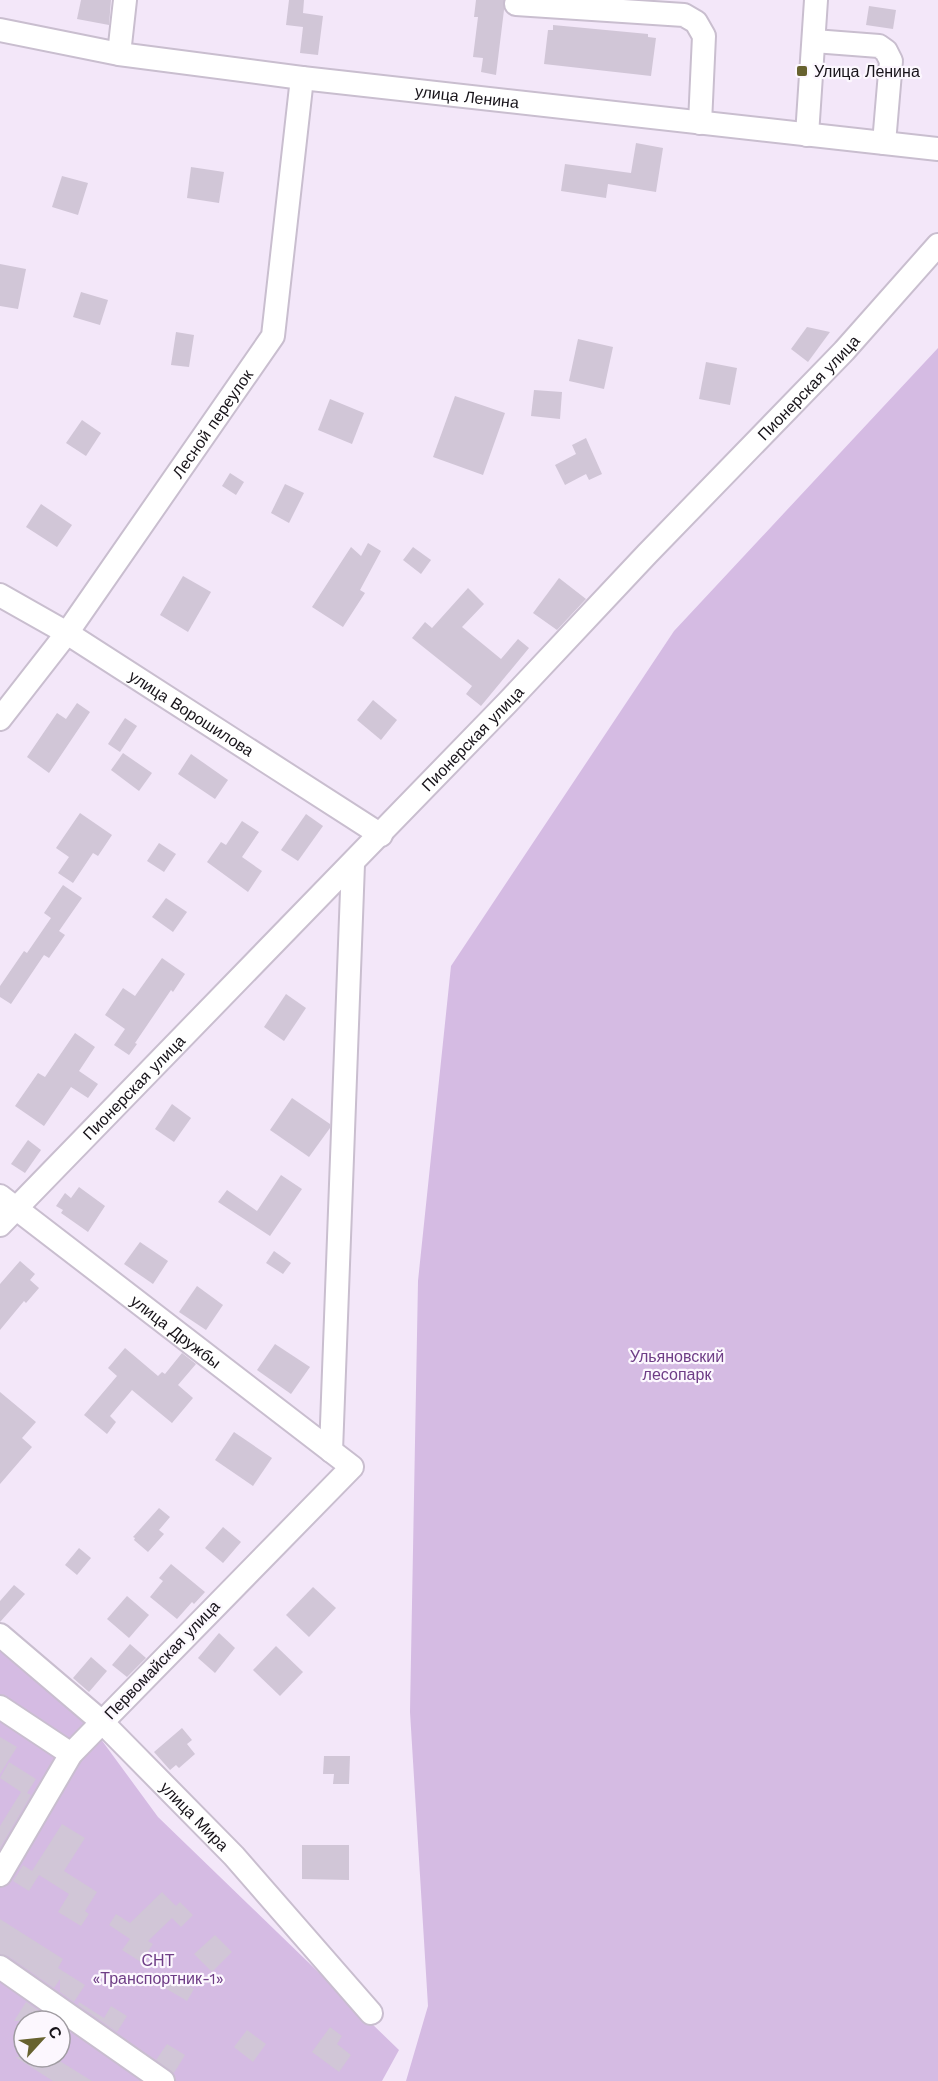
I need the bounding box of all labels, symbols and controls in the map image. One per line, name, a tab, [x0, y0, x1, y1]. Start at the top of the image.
place label: Улица Ленина	[814, 62, 920, 81]
marker: Улица Ленина	[795, 64, 809, 78]
street label: улица Ленина	[414, 81, 520, 112]
street label: Пионерская улица	[753, 331, 863, 444]
street label: Лесной переулок	[168, 365, 257, 481]
street label: улица Ворошилова	[126, 666, 257, 760]
street label: Пионерская улица	[417, 682, 527, 795]
street label: Пионерская улица	[79, 1031, 189, 1144]
street label: улица Дружбы	[127, 1291, 225, 1372]
park label: Ульяновский лесопарк	[630, 1347, 724, 1384]
street label: Первомайская улица	[100, 1597, 224, 1723]
street label: улица Мира	[156, 1777, 233, 1855]
park label: СНТ «Транспортник-1»	[92, 1951, 224, 1988]
north arrow	[12, 2009, 72, 2069]
text: С	[44, 2023, 66, 2042]

